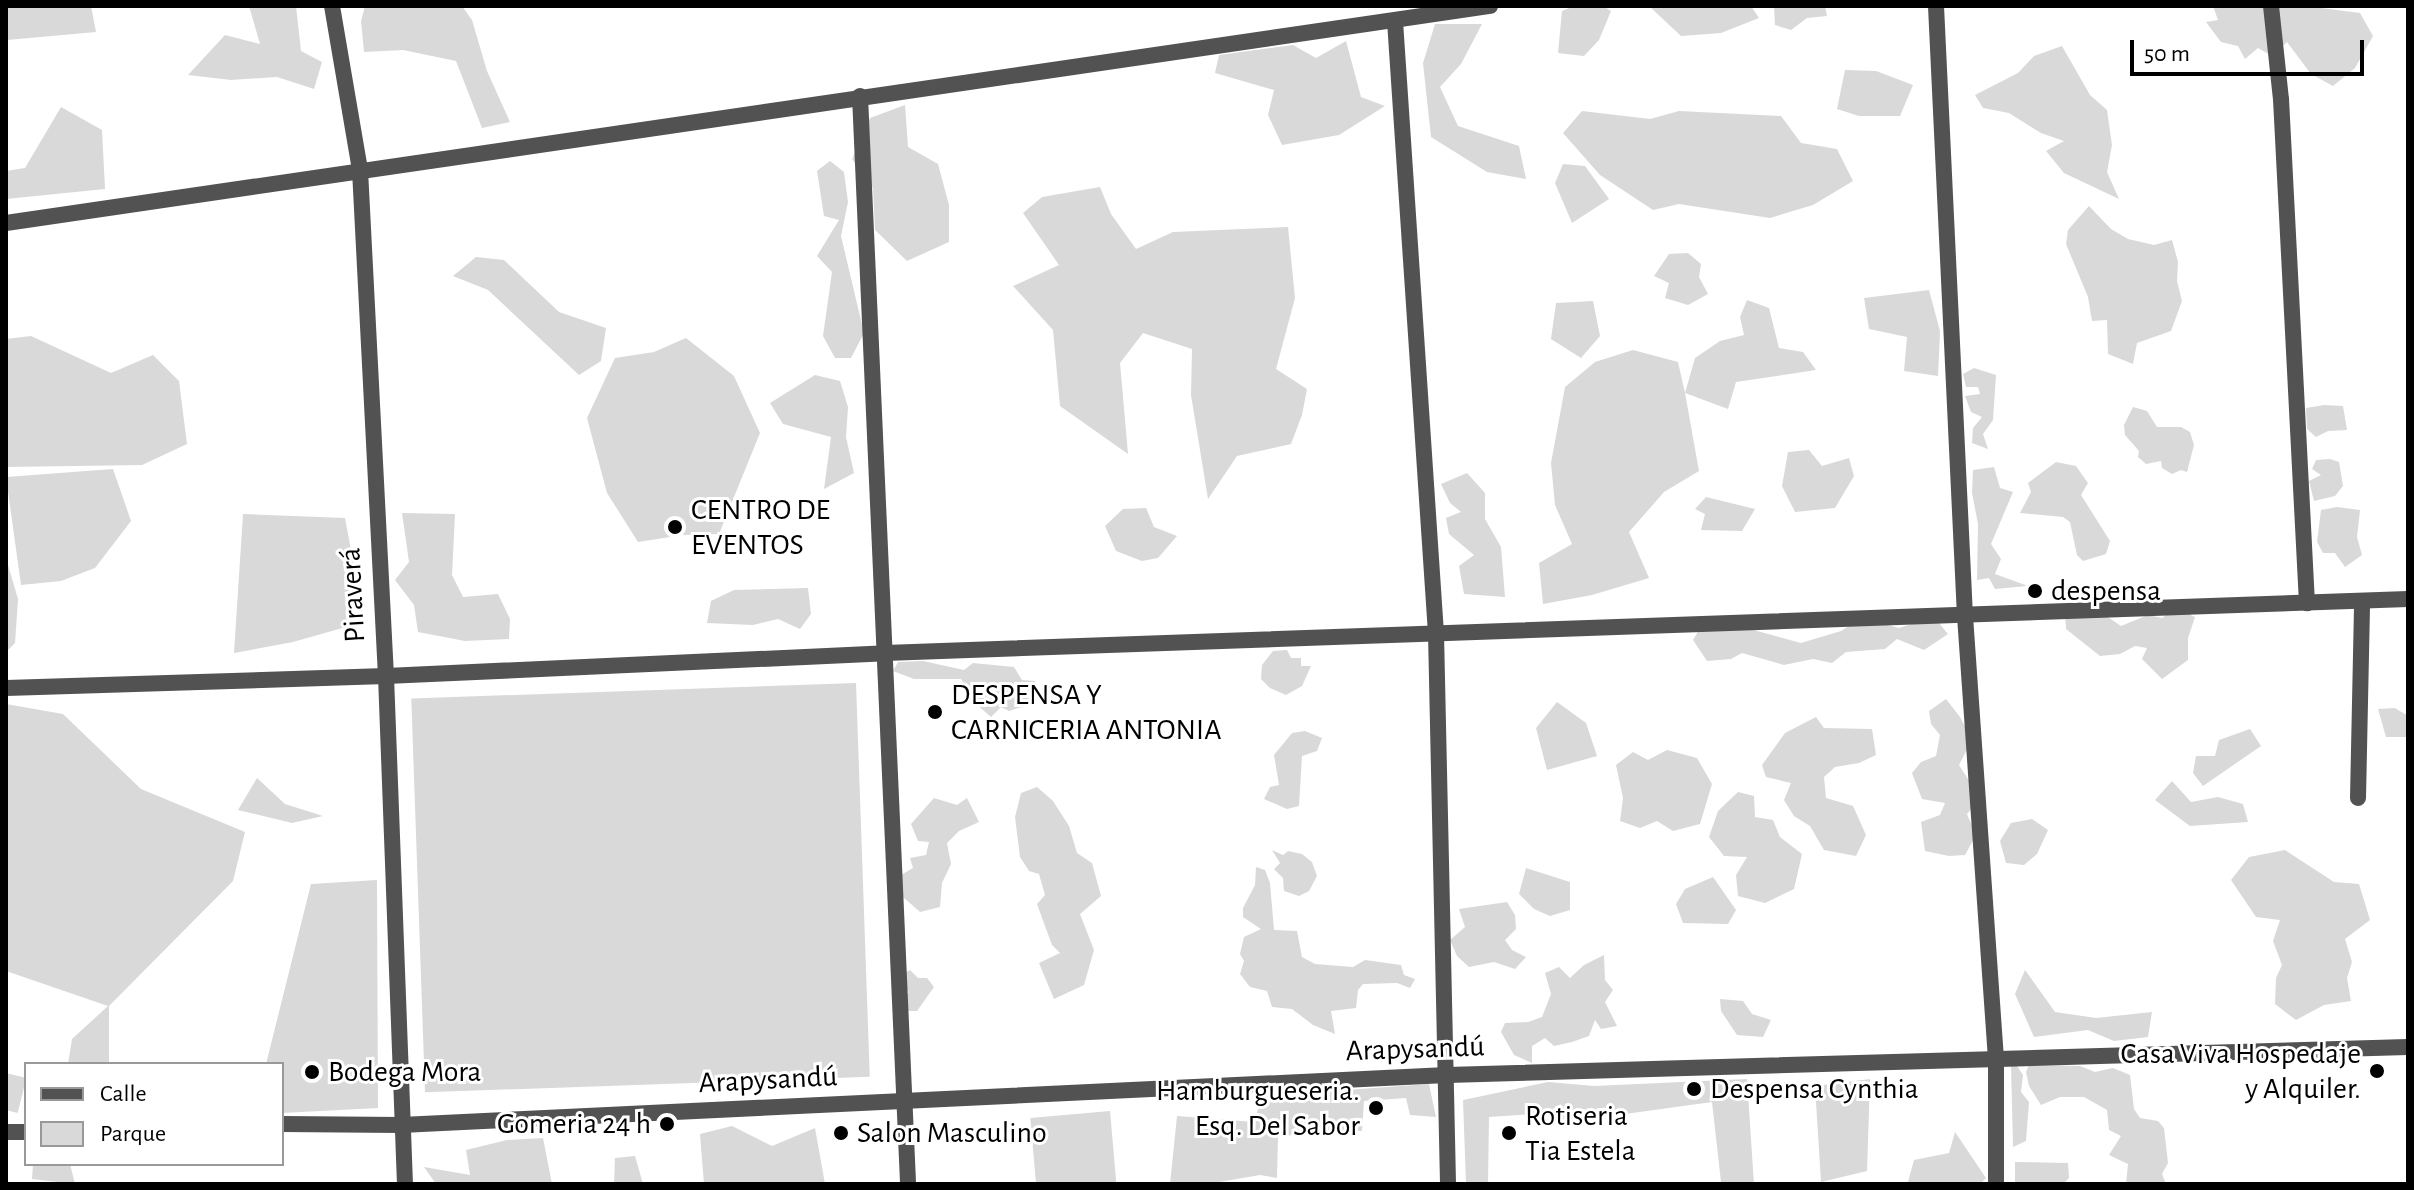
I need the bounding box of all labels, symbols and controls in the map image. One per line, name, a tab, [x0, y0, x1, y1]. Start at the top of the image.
scale bar	[2134, 24, 2368, 74]
text: 50 m	[2144, 42, 2190, 66]
place label: CENTRO DE EVENTOS	[691, 492, 830, 562]
marker: CENTRO DE EVENTOS	[666, 518, 684, 536]
street label: Piraverá	[333, 547, 373, 643]
place label: despensa	[2051, 573, 2161, 609]
marker: despensa	[2026, 582, 2044, 600]
place label: DESPENSA Y CARNICERIA ANTONIA	[951, 677, 1221, 748]
marker: DESPENSA Y CARNICERIA ANTONIA	[926, 703, 944, 721]
street label: Arapysandú	[1345, 1029, 1485, 1069]
place label: Casa Viva Hospedaje y Alquiler.	[2120, 1036, 2361, 1106]
place label: Bodega Mora	[328, 1054, 481, 1090]
street label: Arapysandú	[698, 1058, 838, 1102]
legend	[24, 1062, 284, 1166]
marker: Casa Viva Hospedaje y Alquiler.	[2368, 1062, 2386, 1080]
marker: Bodega Mora	[303, 1063, 321, 1081]
place label: Despensa Cynthia	[1710, 1071, 1919, 1107]
place label: Hamburgueseria. Esq. Del Sabor	[1156, 1073, 1360, 1144]
marker: Despensa Cynthia	[1685, 1080, 1703, 1098]
text: Calle	[100, 1082, 147, 1106]
place label: Rotiseria Tia Estela	[1525, 1098, 1636, 1168]
marker: Hamburgueseria. Esq. Del Sabor	[1367, 1099, 1385, 1117]
place label: Gomeria 24 h	[497, 1106, 651, 1142]
marker: Gomeria 24 h	[658, 1115, 676, 1133]
place label: Salon Masculino	[857, 1115, 1047, 1151]
text: Parque	[100, 1122, 166, 1146]
marker: Salon Masculino	[832, 1124, 850, 1142]
marker: Rotiseria Tia Estela	[1500, 1124, 1518, 1142]

